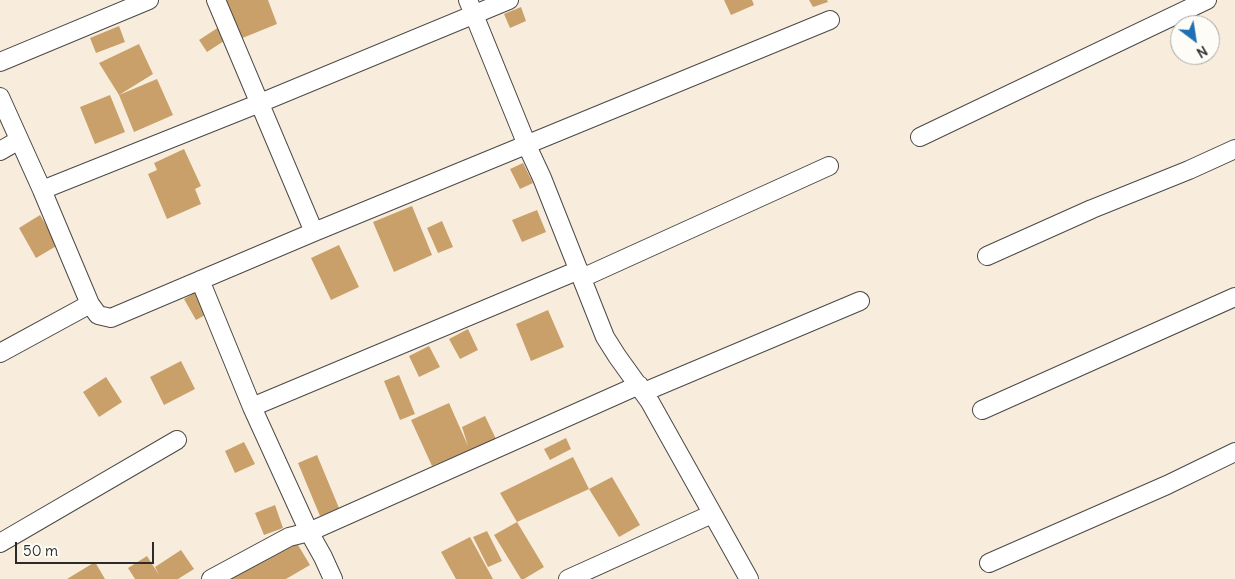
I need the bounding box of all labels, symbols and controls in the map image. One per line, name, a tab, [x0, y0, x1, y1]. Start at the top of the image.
north arrow	[1170, 15, 1220, 65]
text: N	[1193, 42, 1211, 62]
scale bar	[18, 532, 156, 564]
text: 50 m	[23, 541, 58, 560]

